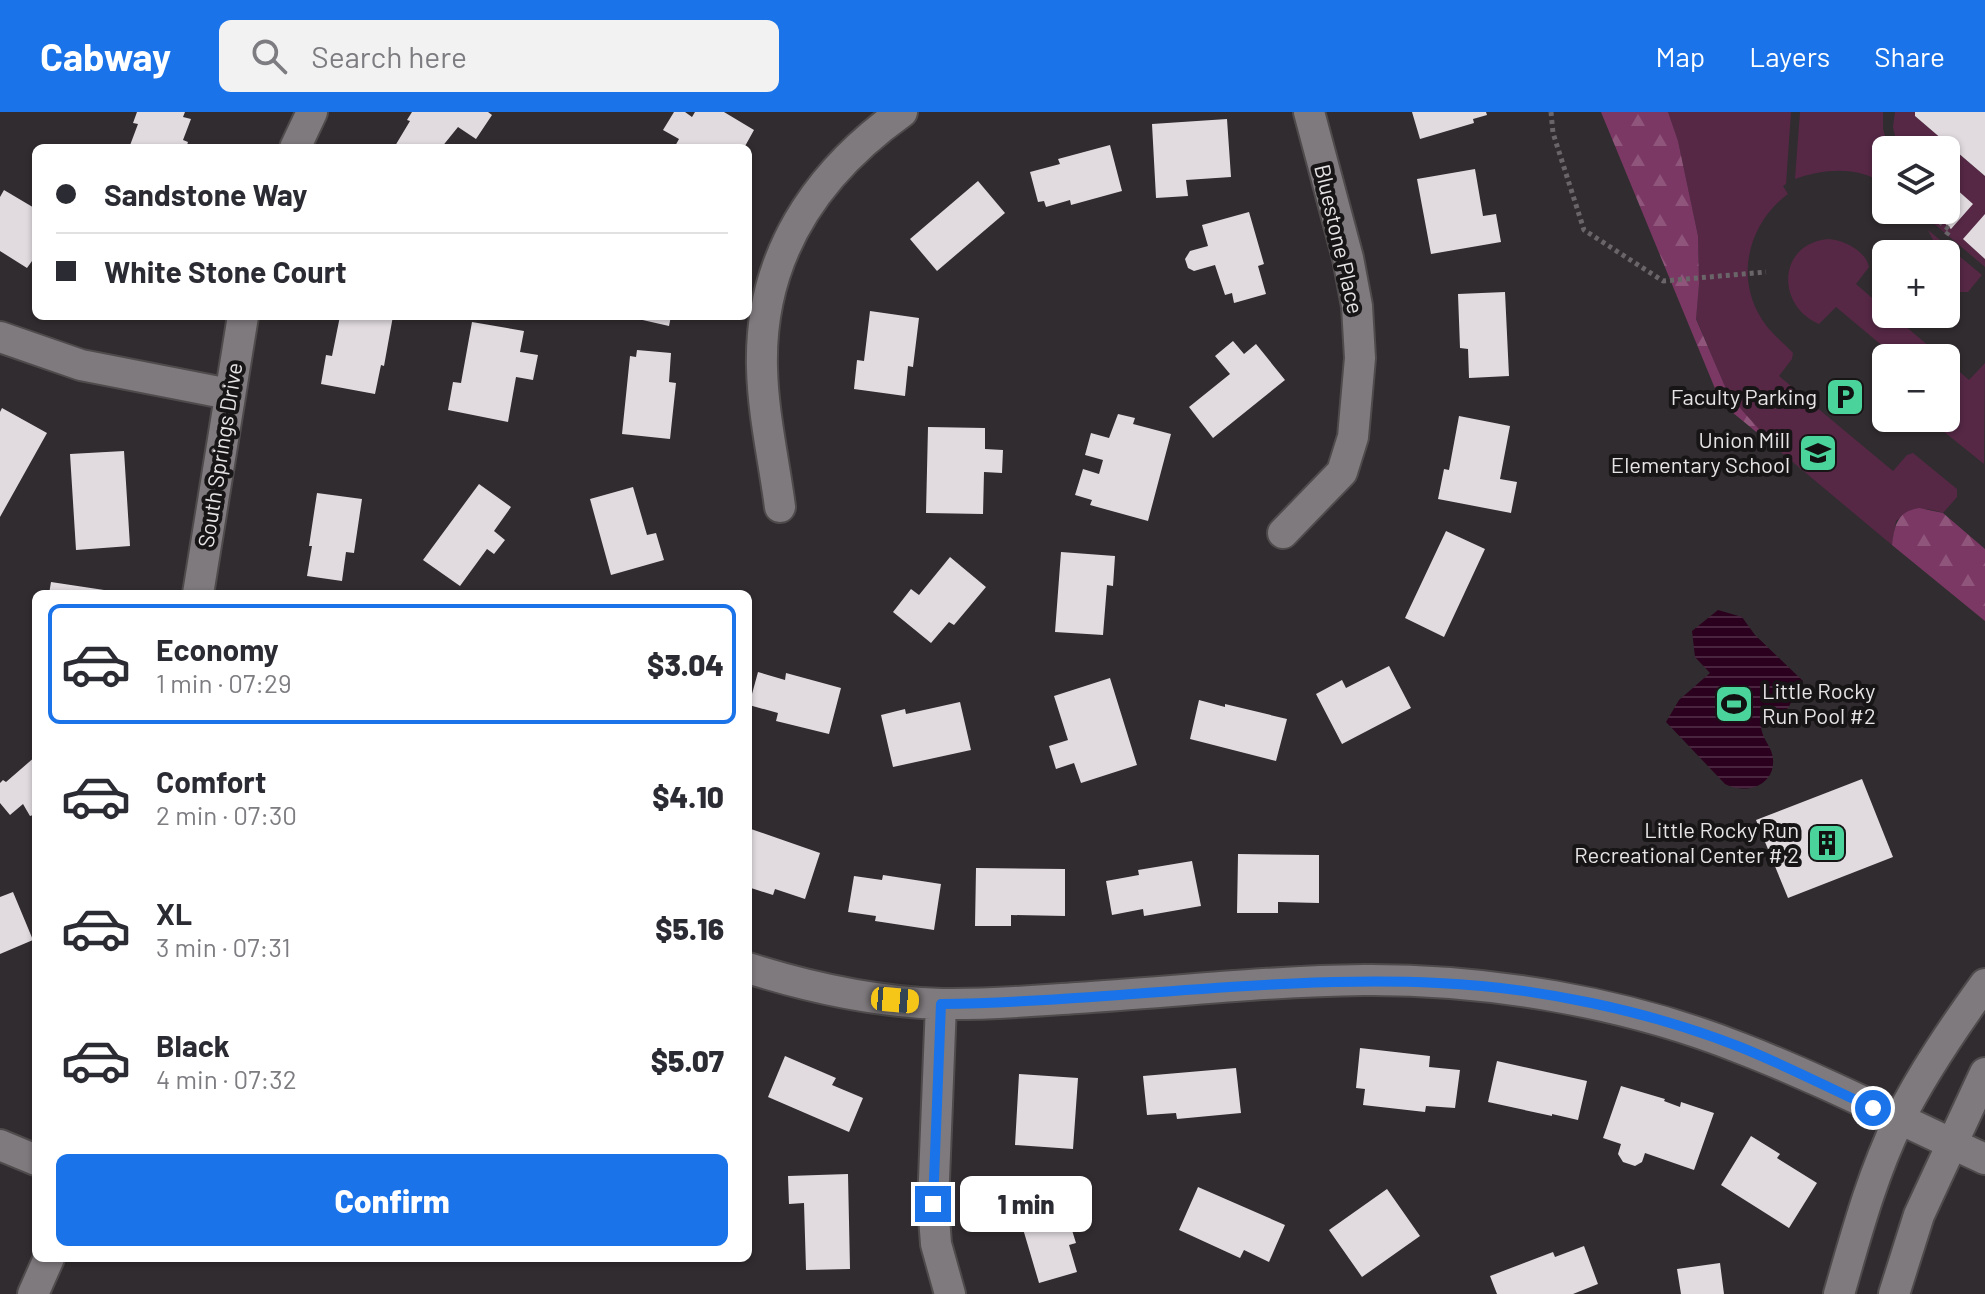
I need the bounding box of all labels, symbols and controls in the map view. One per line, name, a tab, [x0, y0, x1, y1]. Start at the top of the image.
search box	[219, 20, 779, 92]
text: Cabway	[40, 33, 171, 79]
icon: search	[247, 34, 291, 78]
text: Search here	[311, 38, 467, 74]
text: Map	[1655, 39, 1705, 73]
text: Layers	[1749, 39, 1830, 73]
text: Share	[1874, 39, 1945, 73]
map controls	[1872, 136, 1960, 432]
button: layers	[1872, 136, 1960, 224]
street label: Bluestone Place	[1310, 161, 1370, 316]
text: Sandstone Way	[104, 176, 308, 212]
button: +	[1872, 240, 1960, 328]
text: White Stone Court	[104, 253, 347, 289]
button: −	[1872, 344, 1960, 432]
street label: South Springs Drive	[192, 360, 246, 549]
parking icon: Faculty Parking	[1824, 376, 1866, 418]
place label: Faculty Parking	[1671, 383, 1817, 409]
place label: Union Mill Elementary School	[1611, 426, 1790, 477]
school or university icon: Union Mill Elementary School	[1797, 432, 1839, 474]
icon: car	[60, 628, 132, 700]
text: Economy	[156, 631, 279, 667]
text: $3.04	[647, 646, 724, 682]
text: 1 min · 07:29	[156, 667, 292, 698]
place label: Little Rocky Run Pool #2	[1762, 677, 1876, 728]
sports icon: Little Rocky Run Pool #2	[1713, 683, 1755, 725]
icon: car	[60, 760, 132, 832]
text: Comfort	[156, 763, 266, 799]
text: $4.10	[652, 778, 724, 814]
text: 2 min · 07:30	[156, 799, 297, 830]
place label: Little Rocky Run Recreational Center # 2	[1574, 816, 1799, 867]
building icon: Little Rocky Run Recreational Center # 2	[1806, 822, 1848, 864]
icon: car	[60, 892, 132, 964]
text: XL	[156, 895, 192, 931]
text: $5.16	[655, 910, 724, 946]
text: 3 min · 07:31	[156, 931, 291, 962]
car	[870, 986, 920, 1014]
icon: car	[60, 1024, 132, 1096]
text: Black	[156, 1027, 230, 1063]
text: $5.07	[651, 1042, 724, 1078]
text: 4 min · 07:32	[156, 1063, 297, 1094]
route start	[1855, 1090, 1891, 1126]
button: Confirm	[56, 1154, 728, 1246]
callout: 1 min	[961, 1176, 1093, 1232]
route end	[915, 1186, 951, 1222]
text: 1 min	[997, 1188, 1055, 1219]

